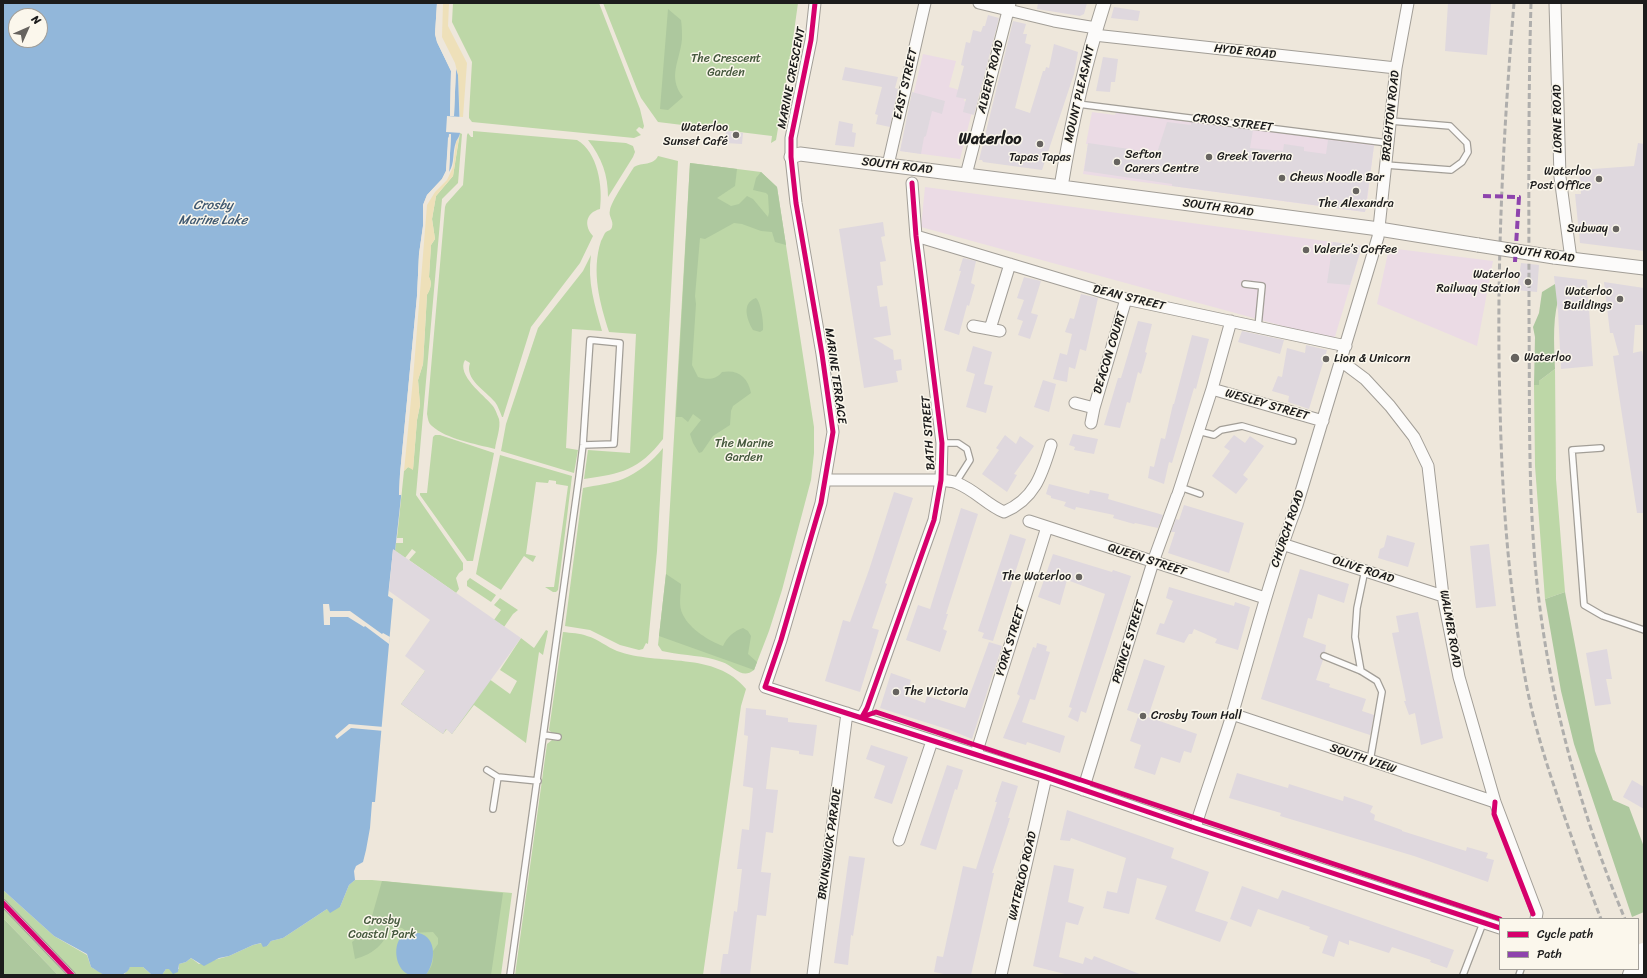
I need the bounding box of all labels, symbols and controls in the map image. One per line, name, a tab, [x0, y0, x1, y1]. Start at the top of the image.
north arrow	[8, 8, 48, 48]
text: N	[27, 10, 46, 29]
street label: MARINE CRESCENT	[775, 26, 809, 130]
street label: ALBERT ROAD	[975, 39, 1007, 115]
street label: HYDE ROAD	[1213, 42, 1277, 62]
street label: MOUNT PLEASANT	[1062, 44, 1098, 144]
street label: EAST STREET	[891, 47, 921, 121]
park label: The Crescent Garden	[691, 52, 761, 80]
street label: BRIGHTON ROAD	[1379, 70, 1403, 162]
street label: LORNE ROAD	[1550, 84, 1566, 154]
street label: CROSS STREET	[1192, 111, 1274, 135]
place label: Waterloo Sunset Café	[663, 121, 728, 149]
marker: Waterloo Sunset Café	[731, 130, 741, 140]
district label: Waterloo	[959, 130, 1021, 150]
marker: Tapas Tapas	[1035, 139, 1045, 149]
place label: Sefton Carers Centre	[1125, 148, 1199, 176]
place label: Greek Taverna	[1217, 150, 1292, 164]
place label: Tapas Tapas	[1009, 151, 1071, 165]
marker: Greek Taverna	[1204, 152, 1214, 162]
street label: SOUTH ROAD	[861, 155, 933, 177]
marker: Sefton Carers Centre	[1112, 157, 1122, 167]
place label: Waterloo Post Office	[1530, 165, 1591, 193]
place label: Chews Noodle Bar	[1290, 171, 1384, 185]
marker: Chews Noodle Bar	[1277, 173, 1287, 183]
marker: Waterloo Post Office	[1594, 174, 1604, 184]
marker: The Alexandra	[1351, 186, 1361, 196]
street label: SOUTH ROAD	[1182, 196, 1254, 220]
place label: The Alexandra	[1318, 197, 1394, 211]
water label: Crosby Marine Lake	[179, 198, 247, 229]
place label: Subway	[1567, 222, 1608, 236]
marker: Subway	[1611, 224, 1621, 234]
street label: SOUTH ROAD	[1503, 242, 1575, 266]
place label: Valerie’s Coffee	[1314, 243, 1397, 257]
marker: Valerie’s Coffee	[1301, 245, 1311, 255]
place label: Waterloo Railway Station	[1437, 268, 1520, 296]
marker: Waterloo Railway Station	[1523, 277, 1533, 287]
street label: DEAN STREET	[1091, 282, 1167, 314]
place label: Waterloo Buildings	[1564, 285, 1612, 313]
marker: Waterloo Buildings	[1615, 294, 1625, 304]
street label: DEACON COURT	[1091, 310, 1129, 396]
street label: MARINE TERRACE	[821, 327, 849, 425]
place label: Waterloo	[1524, 351, 1571, 365]
place label: Lion & Unicorn	[1334, 352, 1410, 366]
marker: Waterloo	[1509, 352, 1521, 364]
marker: Lion & Unicorn	[1321, 354, 1331, 364]
street label: WESLEY STREET	[1223, 386, 1311, 424]
street label: BATH STREET	[919, 395, 939, 471]
park label: The Marine Garden	[715, 437, 773, 465]
street label: CHURCH ROAD	[1268, 489, 1308, 569]
street label: QUEEN STREET	[1106, 541, 1188, 579]
street label: OLIVE ROAD	[1330, 553, 1396, 587]
place label: The Waterloo	[1002, 570, 1071, 584]
marker: The Waterloo	[1074, 572, 1084, 582]
street label: WALMER ROAD	[1436, 589, 1464, 669]
street label: PRINCE STREET	[1110, 599, 1148, 685]
street label: YORK STREET	[993, 604, 1029, 678]
place label: The Victoria	[904, 685, 968, 699]
marker: The Victoria	[891, 687, 901, 697]
place label: Crosby Town Hall	[1151, 709, 1242, 723]
marker: Crosby Town Hall	[1138, 711, 1148, 721]
street label: SOUTH VIEW	[1328, 741, 1398, 777]
street label: BRUNSWICK PARADE	[815, 787, 845, 901]
street label: WATERLOO ROAD	[1006, 830, 1040, 922]
park label: Crosby Coastal Park	[348, 914, 416, 942]
legend	[1499, 918, 1639, 970]
text: Cycle path	[1537, 923, 1593, 945]
text: Path	[1537, 943, 1562, 965]

